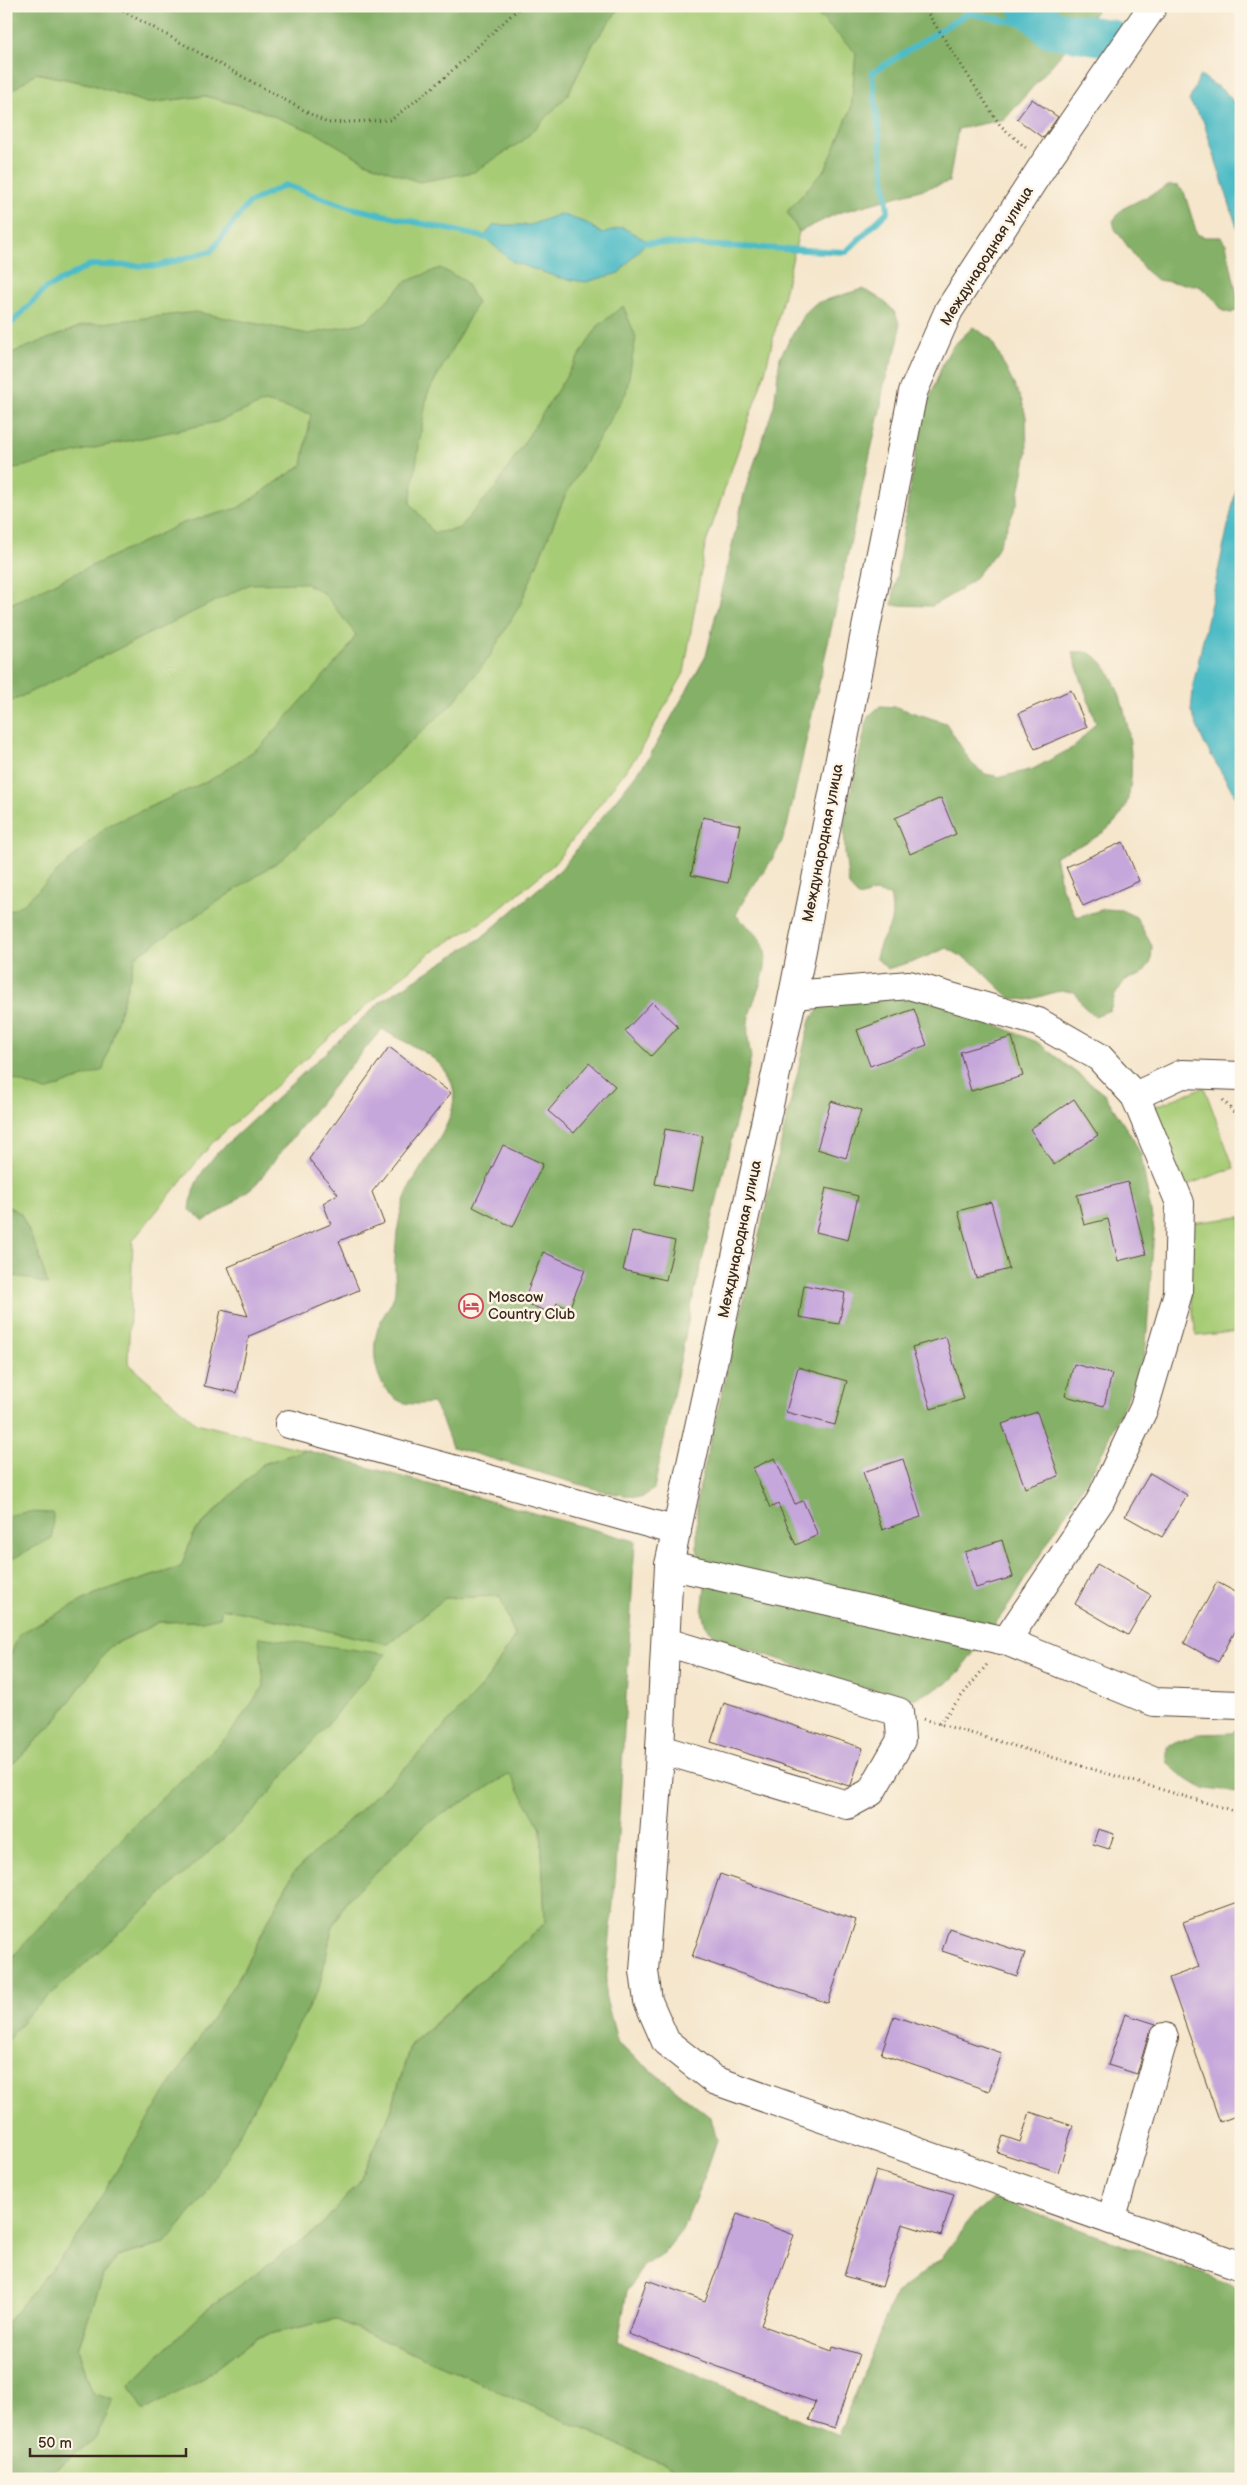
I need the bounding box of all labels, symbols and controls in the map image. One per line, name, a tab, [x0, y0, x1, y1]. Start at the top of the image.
street label: Международная улица	[936, 183, 1038, 329]
street label: Международная улица	[798, 762, 848, 924]
street label: Международная улица	[714, 1158, 766, 1320]
place label: Moscow Country Club	[488, 1288, 576, 1324]
hotel icon: Moscow Country Club	[458, 1293, 484, 1319]
scale bar	[30, 2425, 186, 2457]
text: 50 m	[38, 2434, 72, 2453]

